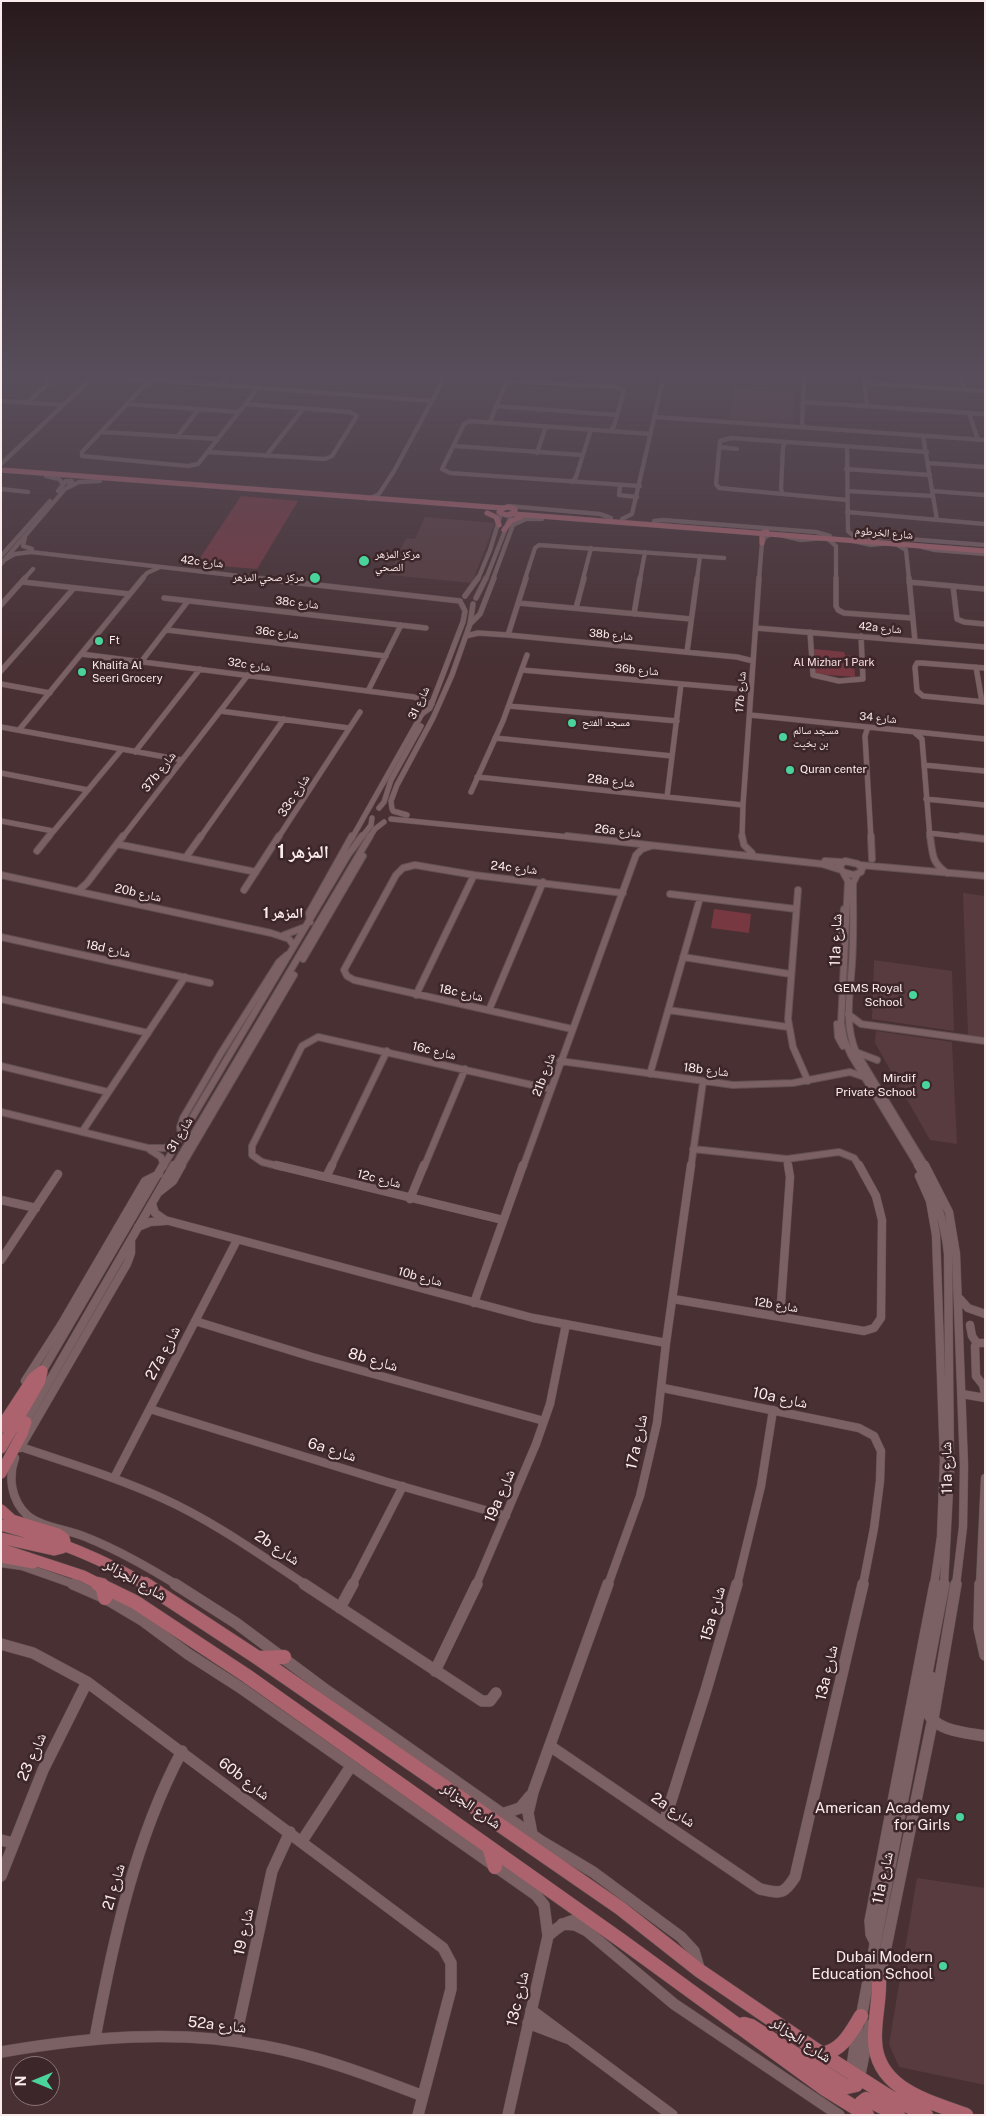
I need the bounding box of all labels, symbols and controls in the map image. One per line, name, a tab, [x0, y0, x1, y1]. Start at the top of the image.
street label: شارع الخرطوم	[854, 524, 914, 542]
place label: مركز المزهر الصحي	[375, 548, 420, 574]
street label: 42c شارع	[180, 553, 224, 571]
marker: مركز المزهر الصحي	[357, 554, 371, 568]
place label: مركز صحي المزهر	[233, 571, 304, 585]
marker: مركز صحي المزهر	[308, 571, 322, 585]
street label: 38c شارع	[275, 594, 319, 612]
street label: 42a شارع	[858, 620, 902, 636]
street label: 36c شارع	[255, 624, 299, 642]
street label: 38b شارع	[588, 627, 634, 643]
place label: Ft	[109, 634, 120, 648]
marker: Ft	[93, 635, 105, 647]
street label: 32c شارع	[227, 655, 271, 675]
park label: Al Mizhar 1 Park	[793, 656, 875, 670]
place label: Khalifa Al Seeri Grocery	[92, 659, 163, 685]
street label: 36b شارع	[615, 662, 659, 678]
marker: Khalifa Al Seeri Grocery	[76, 666, 88, 678]
street label: 17b شارع	[733, 671, 749, 713]
street label: شارع 31	[405, 684, 433, 722]
street label: شارع 34	[859, 710, 897, 726]
place label: مسجد الفتح	[582, 716, 630, 730]
marker: مسجد الفتح	[566, 717, 578, 729]
place label: مسجد سالم بن بخيت	[793, 724, 839, 750]
marker: مسجد سالم بن بخيت	[777, 731, 789, 743]
street label: 37b شارع	[139, 749, 179, 795]
place label: Quran center	[800, 763, 867, 777]
marker: Quran center	[784, 764, 796, 776]
street label: 28a شارع	[587, 771, 635, 791]
street label: 33c شارع	[275, 772, 313, 820]
street label: 26a شارع	[594, 821, 642, 841]
district label: المزهر 1	[277, 841, 329, 863]
street label: 24c شارع	[490, 858, 538, 878]
street label: 20b شارع	[113, 881, 163, 905]
district label: المزهر 1	[263, 906, 303, 922]
street label: 11a شارع	[826, 913, 846, 967]
street label: 18d شارع	[84, 937, 132, 961]
street label: 18c شارع	[438, 981, 484, 1005]
place label: GEMS Royal School	[834, 981, 903, 1009]
marker: GEMS Royal School	[907, 989, 919, 1001]
street label: 16c شارع	[411, 1039, 457, 1063]
street label: 21b شارع	[530, 1051, 558, 1099]
street label: 18b شارع	[683, 1060, 729, 1080]
place label: Mirdif Private School	[836, 1071, 916, 1099]
marker: Mirdif Private School	[920, 1079, 932, 1091]
street label: شارع 31	[164, 1115, 196, 1155]
street label: 12c شارع	[356, 1167, 402, 1191]
street label: 10b شارع	[396, 1264, 444, 1290]
street label: 12b شارع	[753, 1294, 799, 1316]
street label: 27a شارع	[142, 1323, 184, 1383]
street label: 8b شارع	[346, 1344, 400, 1376]
street label: 10a شارع	[751, 1383, 809, 1413]
street label: 17a شارع	[622, 1413, 652, 1471]
street label: 6a شارع	[306, 1434, 358, 1466]
street label: 11a شارع	[938, 1442, 956, 1494]
street label: 19a شارع	[481, 1467, 519, 1525]
street label: 2b شارع	[251, 1527, 303, 1569]
street label: شارع الجزائر	[101, 1555, 169, 1605]
street label: 15a شارع	[697, 1585, 729, 1643]
street label: 13a شارع	[812, 1644, 842, 1702]
street label: شارع 23	[13, 1730, 51, 1784]
street label: 60b شارع	[215, 1754, 273, 1804]
street label: شارع الجزائر	[438, 1779, 504, 1833]
street label: 2a شارع	[647, 1789, 699, 1831]
place label: American Academy for Girls	[815, 1799, 950, 1834]
marker: American Academy for Girls	[954, 1811, 966, 1823]
street label: 11a شارع	[869, 1850, 897, 1906]
street label: شارع 21	[99, 1862, 129, 1912]
street label: شارع 19	[230, 1907, 258, 1957]
place label: Dubai Modern Education School	[812, 1948, 933, 1983]
marker: Dubai Modern Education School	[937, 1960, 949, 1972]
street label: 13c شارع	[503, 1970, 533, 2028]
street label: 52a شارع	[187, 2013, 247, 2037]
street label: شارع الجزائر	[767, 2013, 835, 2067]
north arrow	[10, 2056, 60, 2106]
text: N	[13, 2076, 29, 2086]

